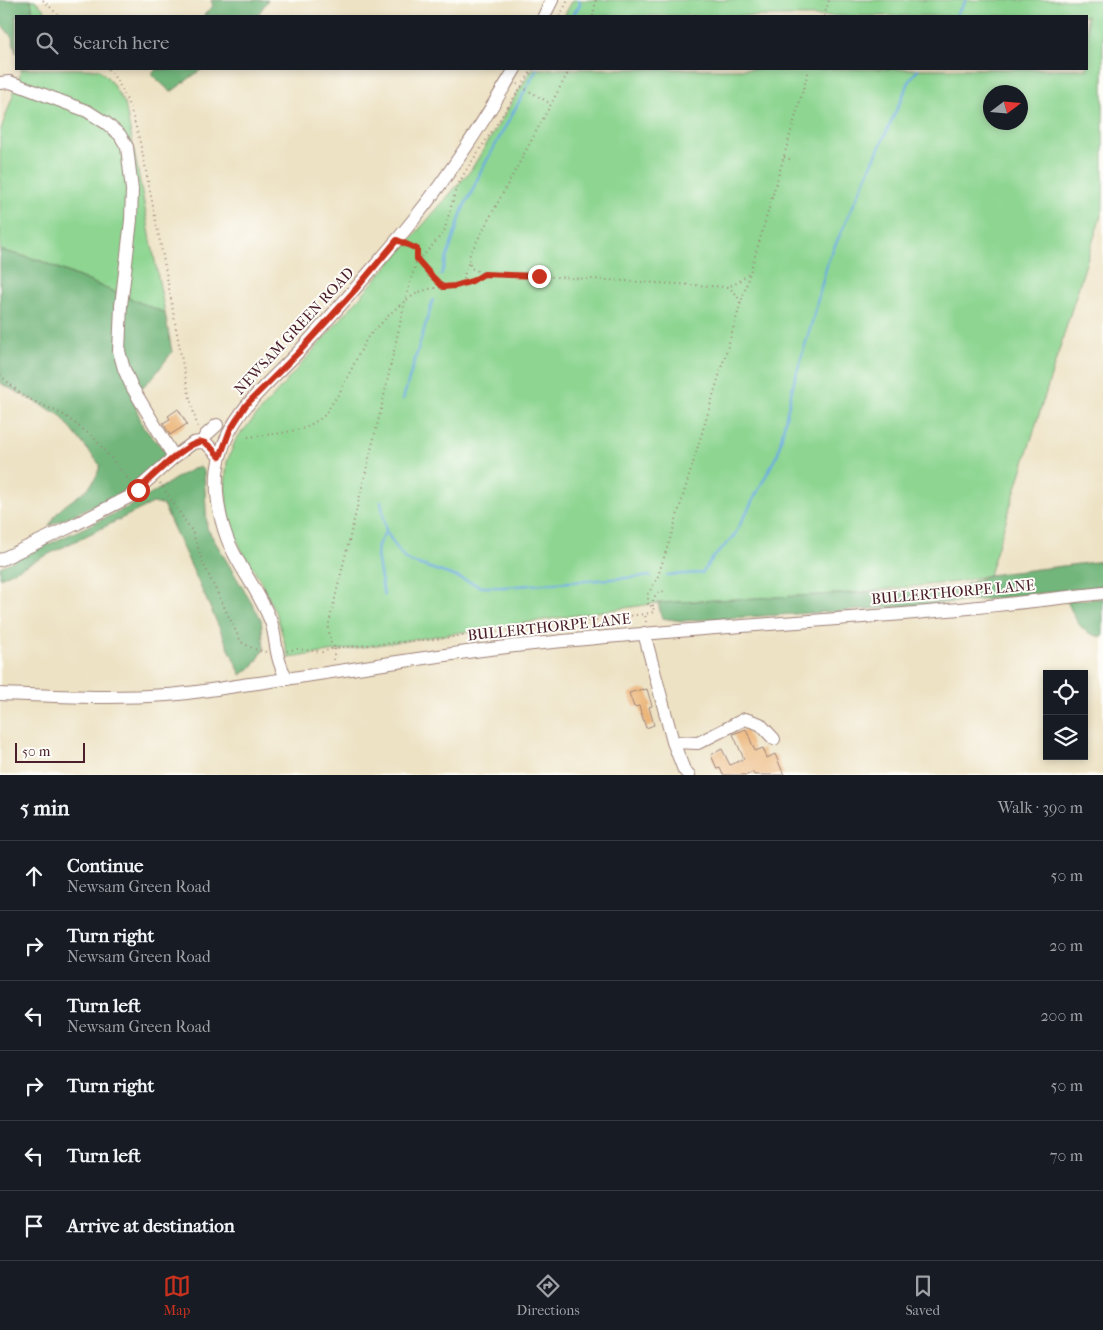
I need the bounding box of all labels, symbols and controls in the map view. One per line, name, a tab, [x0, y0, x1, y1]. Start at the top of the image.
search box	[15, 15, 1088, 70]
icon: search	[33, 29, 61, 57]
text: Search here	[73, 32, 169, 54]
north arrow	[983, 85, 1028, 130]
street label: NEWSAM GREEN ROAD	[230, 264, 358, 398]
route end	[528, 265, 551, 288]
route start	[127, 479, 150, 502]
street label: BULLERTHORPE LANE	[870, 576, 1036, 608]
street label: BULLERTHORPE LANE	[466, 609, 632, 645]
map controls	[1043, 670, 1088, 760]
button: locate	[1043, 670, 1088, 715]
button: layers	[1043, 715, 1088, 760]
scale bar	[15, 740, 85, 763]
text: 50 m	[22, 743, 50, 760]
text: 5 min	[20, 796, 69, 820]
text: Walk · 390 m	[998, 798, 1083, 817]
text: Continue	[67, 855, 143, 877]
icon: ahead	[20, 862, 48, 890]
text: 50 m	[1051, 866, 1083, 885]
text: Newsam Green Road	[67, 877, 211, 896]
text: Turn right	[67, 925, 154, 947]
icon: right	[20, 932, 48, 960]
text: 20 m	[1049, 936, 1083, 955]
text: Newsam Green Road	[67, 947, 211, 966]
text: Turn left	[67, 995, 141, 1017]
icon: left	[20, 1002, 48, 1030]
text: 200 m	[1040, 1006, 1083, 1025]
text: Newsam Green Road	[67, 1017, 211, 1036]
icon: right	[20, 1072, 48, 1100]
text: Turn right	[67, 1075, 154, 1097]
text: 50 m	[1051, 1076, 1083, 1095]
icon: left	[20, 1142, 48, 1170]
text: Turn left	[67, 1145, 141, 1167]
text: 70 m	[1050, 1146, 1083, 1165]
icon: arrive	[20, 1212, 48, 1240]
text: Arrive at destination	[67, 1215, 235, 1237]
tab: Map	[163, 1272, 191, 1319]
tab: Directions	[517, 1272, 580, 1319]
tab: Saved	[905, 1272, 940, 1319]

